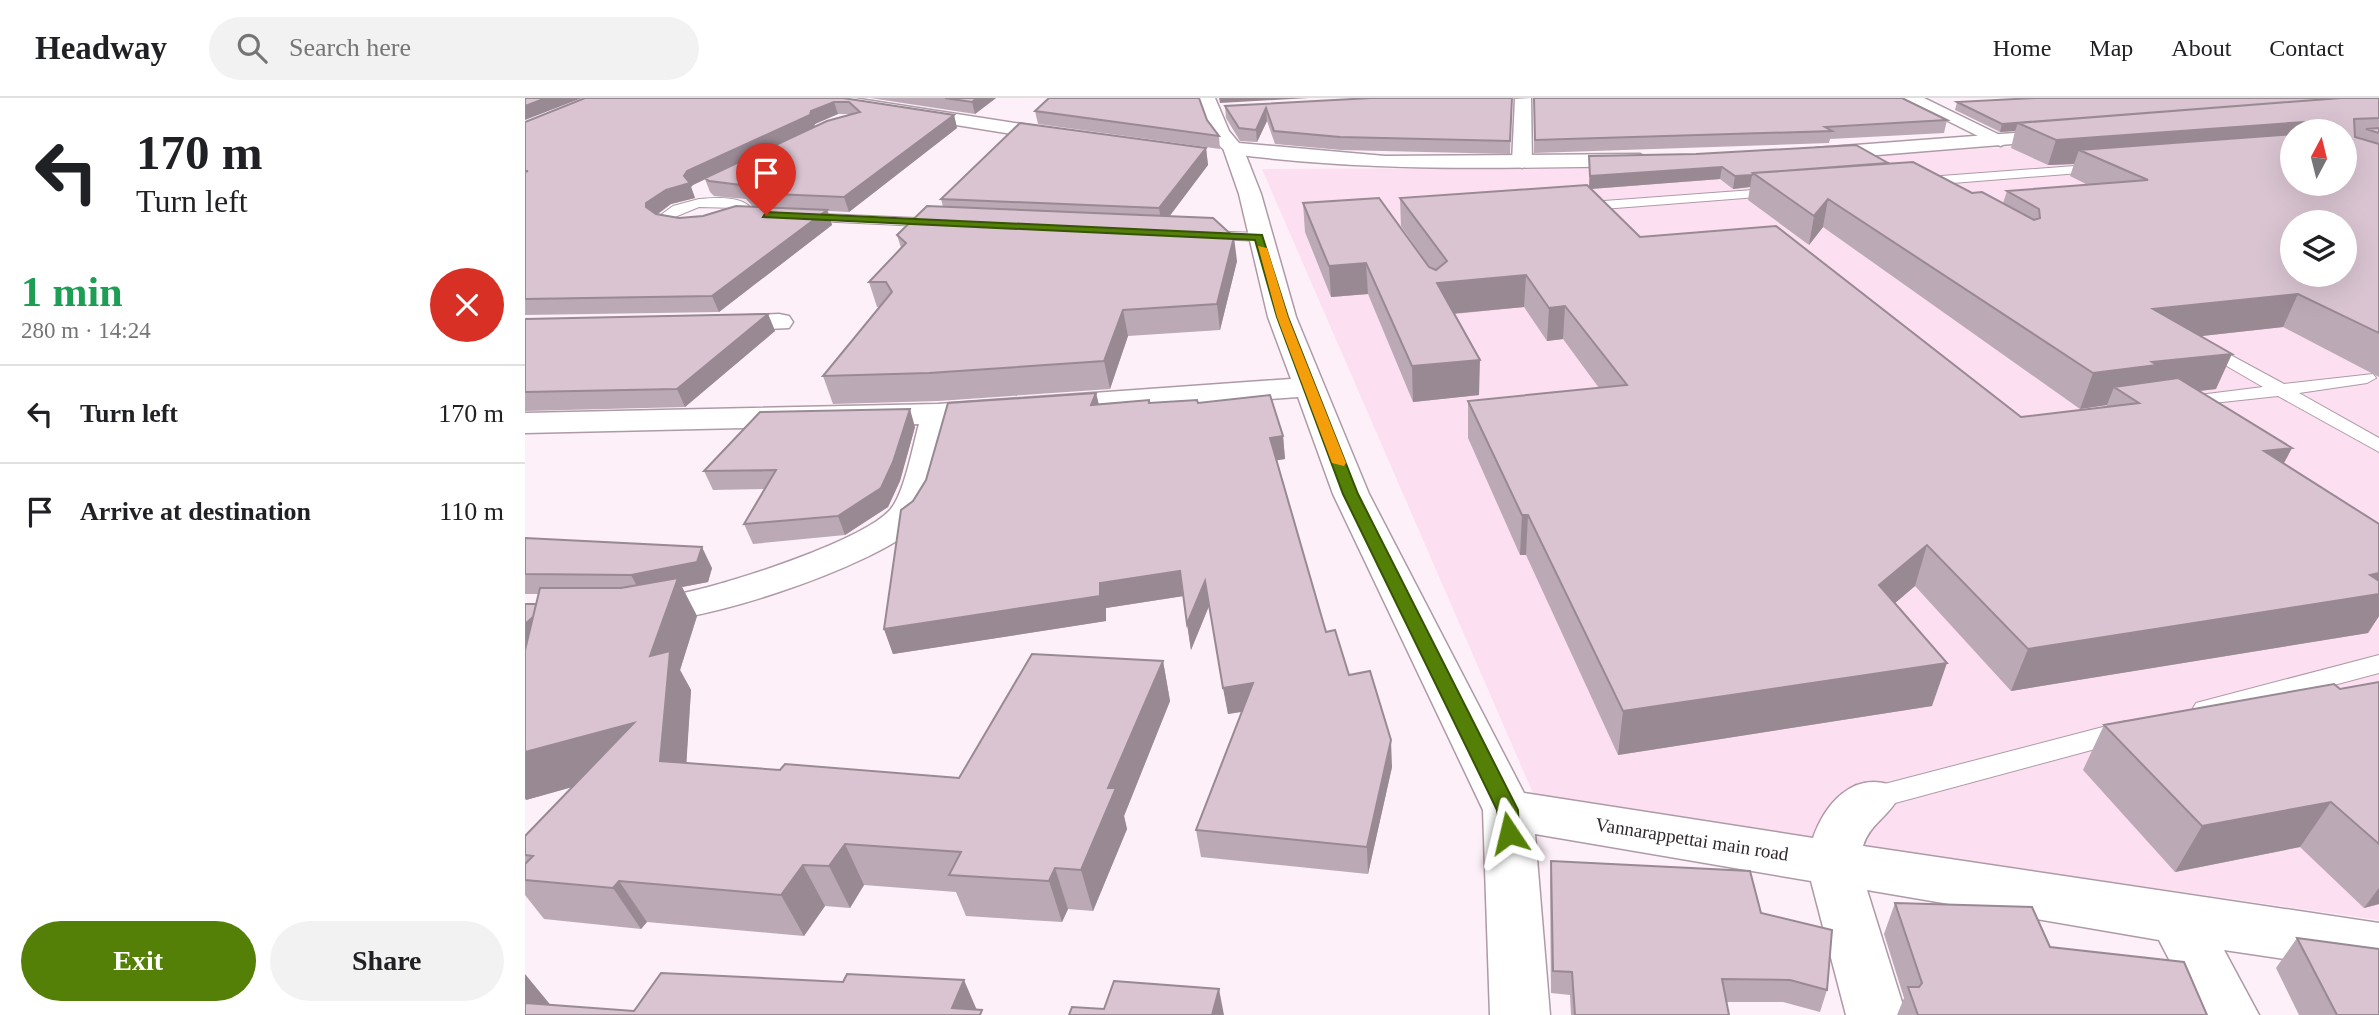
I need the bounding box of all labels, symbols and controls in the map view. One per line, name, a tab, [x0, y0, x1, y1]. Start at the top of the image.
search box	[209, 17, 699, 80]
icon: search	[233, 29, 271, 67]
text: Headway	[35, 30, 167, 66]
text: Search here	[289, 33, 411, 62]
text: Home	[1993, 35, 2051, 61]
text: Map	[2089, 35, 2133, 61]
text: About	[2171, 35, 2231, 61]
text: Contact	[2269, 35, 2344, 61]
north arrow	[2280, 119, 2357, 196]
map controls	[2280, 119, 2357, 287]
text: 170 m	[136, 125, 263, 180]
icon: left	[21, 126, 112, 217]
pin	[736, 143, 796, 215]
icon: arrive	[747, 154, 785, 192]
text: Turn left	[136, 183, 248, 219]
button: layers	[2280, 210, 2357, 287]
button: close	[430, 268, 504, 342]
text: 1 min	[21, 269, 123, 315]
text: 280 m · 14:24	[21, 318, 151, 343]
icon: left	[21, 395, 59, 433]
text: Turn left	[80, 399, 178, 428]
text: 170 m	[438, 399, 504, 428]
icon: arrive	[21, 493, 59, 531]
text: Arrive at destination	[80, 497, 311, 526]
text: 110 m	[439, 497, 504, 526]
position arrow	[1472, 796, 1546, 870]
street label: Vannarappettai main road	[1594, 813, 1791, 865]
button: Exit	[21, 921, 256, 1001]
button: Share	[270, 921, 504, 1001]

